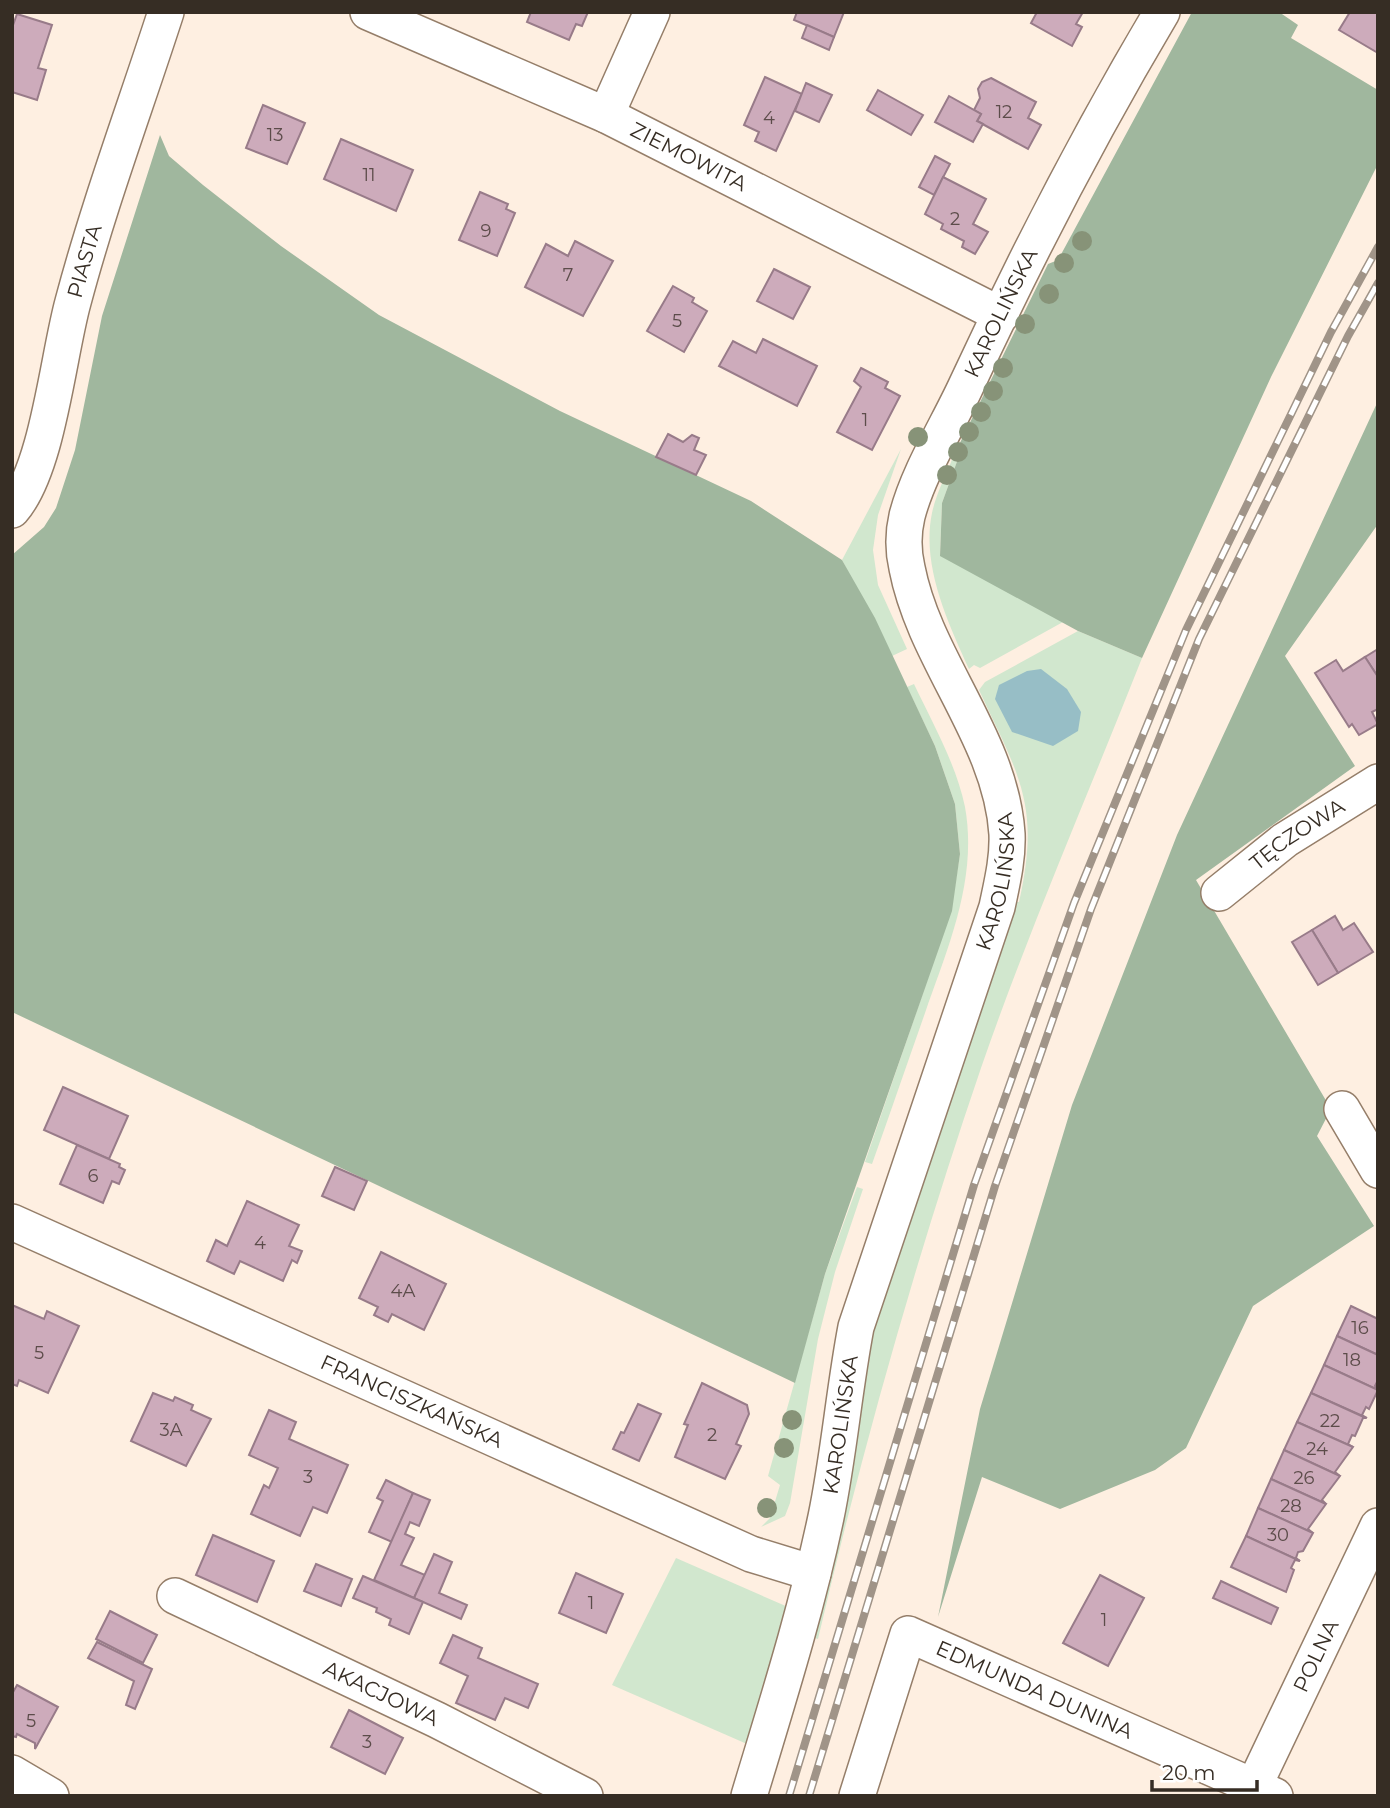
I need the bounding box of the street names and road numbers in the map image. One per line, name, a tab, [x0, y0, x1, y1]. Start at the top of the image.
street label: ZIEMOWITA	[627, 117, 752, 197]
street label: PIASTA	[62, 220, 107, 300]
street label: KAROLIŃSKA	[959, 243, 1043, 381]
street label: TĘCZOWA	[1245, 792, 1350, 875]
street label: KAROLIŃSKA	[970, 810, 1019, 954]
street label: FRANCISZKAŃSKA	[317, 1349, 508, 1453]
street label: KAROLIŃSKA	[818, 1352, 863, 1496]
street label: POLNA	[1288, 1615, 1344, 1696]
street label: EDMUNDA DUNINA	[932, 1635, 1138, 1744]
street label: AKACJOWA	[320, 1655, 444, 1731]

